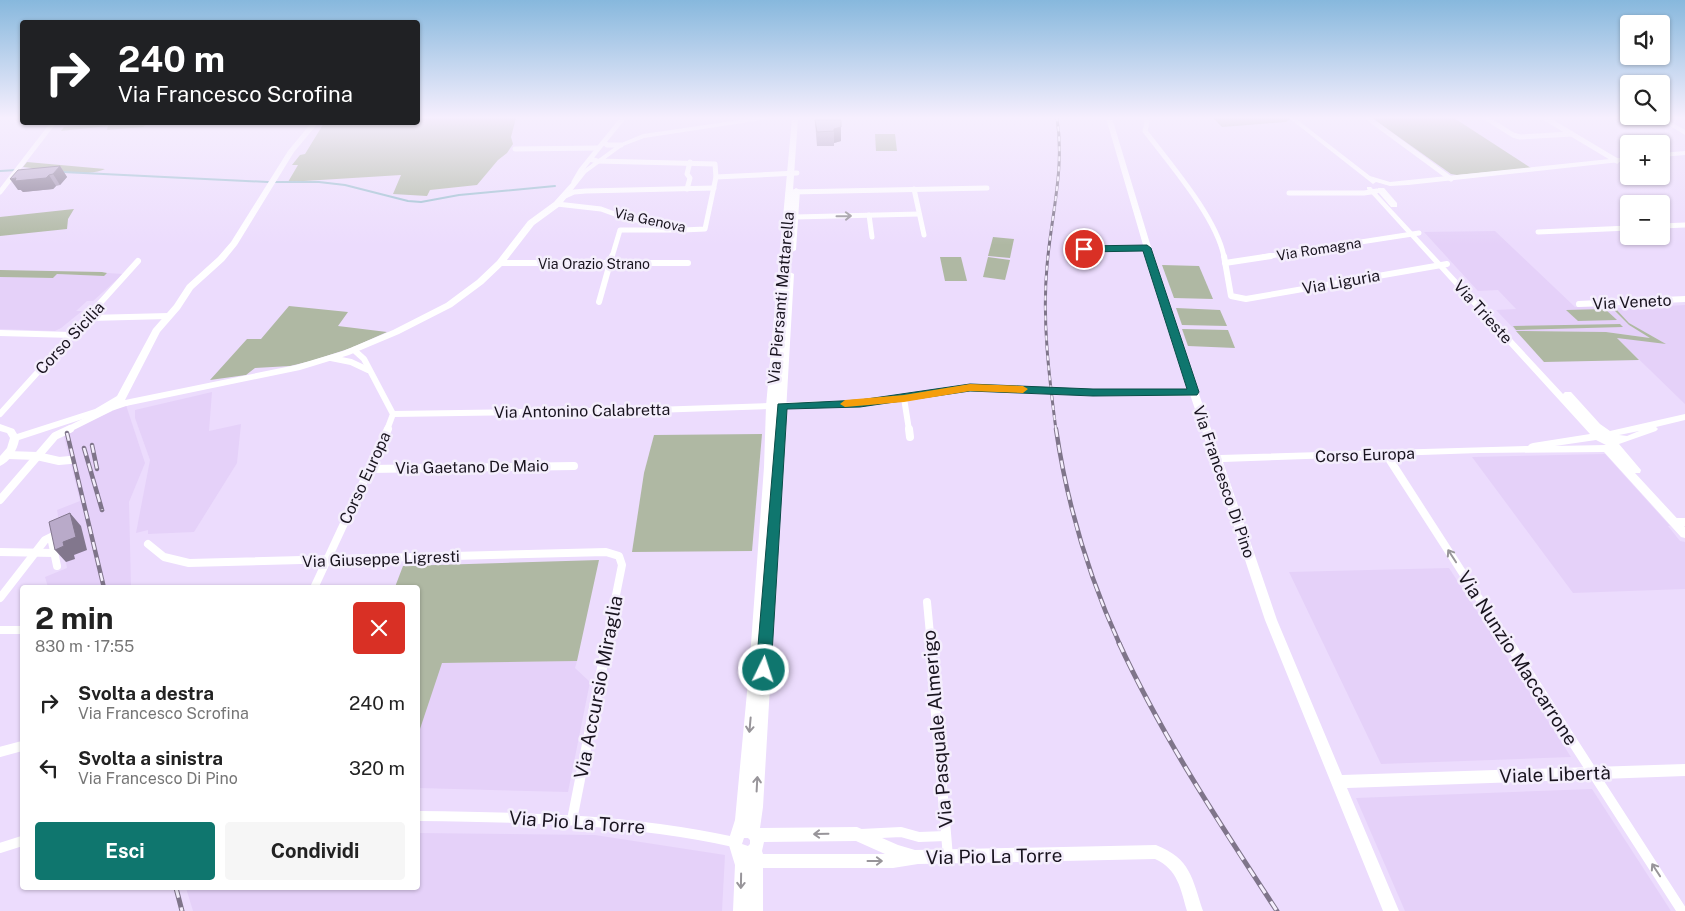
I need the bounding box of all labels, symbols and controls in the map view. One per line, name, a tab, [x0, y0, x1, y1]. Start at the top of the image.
map controls	[1620, 15, 1670, 245]
button: sound	[1620, 15, 1670, 65]
text: 240 m	[118, 39, 225, 80]
icon: right	[35, 40, 100, 105]
button: search	[1620, 75, 1670, 125]
text: Via Francesco Scrofina	[118, 81, 353, 107]
button: +	[1620, 135, 1670, 185]
button: −	[1620, 195, 1670, 245]
street label: Via Genova	[613, 205, 687, 235]
street label: Via Piersanti Mattarella	[764, 211, 798, 385]
one-way arrow	[836, 211, 852, 221]
pin	[1063, 228, 1105, 270]
street label: Via Romagna	[1276, 234, 1362, 264]
icon: arrive	[1070, 235, 1098, 263]
street label: Via Orazio Strano	[538, 256, 650, 272]
street label: Via Liguria	[1301, 266, 1381, 298]
street label: Via Trieste	[1450, 276, 1516, 348]
street label: Via Veneto	[1592, 290, 1672, 314]
street label: Corso Sicilia	[32, 298, 108, 378]
street label: Via Antonino Calabretta	[494, 400, 670, 422]
street label: Via Francesco Di Pino	[1189, 403, 1259, 561]
street label: Corso Europa	[335, 429, 395, 527]
street label: Corso Europa	[1315, 444, 1415, 466]
street label: Via Gaetano De Maio	[395, 456, 549, 478]
street label: Via Giuseppe Ligresti	[302, 547, 460, 571]
one-way arrow	[1446, 549, 1457, 563]
street label: Via Nunzio Maccarrone	[1453, 567, 1583, 749]
street label: Via Accursio Miraglia	[569, 593, 627, 781]
text: 2 min	[35, 600, 114, 636]
button: close	[353, 602, 405, 654]
street label: Via Pasquale Almerigo	[917, 629, 957, 829]
text: 830 m · 17:55	[35, 637, 134, 656]
position arrow	[737, 643, 789, 695]
text: Svolta a destra	[78, 682, 214, 704]
icon: right	[35, 689, 63, 717]
text: 240 m	[349, 692, 405, 714]
text: Via Francesco Scrofina	[78, 704, 249, 723]
one-way arrow	[745, 716, 755, 732]
text: Svolta a sinistra	[78, 747, 223, 769]
icon: left	[35, 754, 63, 782]
text: 320 m	[349, 757, 405, 779]
street label: Viale Libertà	[1499, 761, 1611, 787]
text: Via Francesco Di Pino	[78, 769, 238, 788]
one-way arrow	[753, 776, 762, 792]
street label: Via Pio La Torre	[508, 806, 646, 838]
button: Esci	[35, 822, 215, 880]
button: Condividi	[225, 822, 405, 880]
one-way arrow	[814, 829, 830, 839]
street label: Via Pio La Torre	[926, 844, 1062, 868]
one-way arrow	[866, 856, 882, 866]
one-way arrow	[1650, 863, 1661, 877]
one-way arrow	[737, 873, 746, 889]

